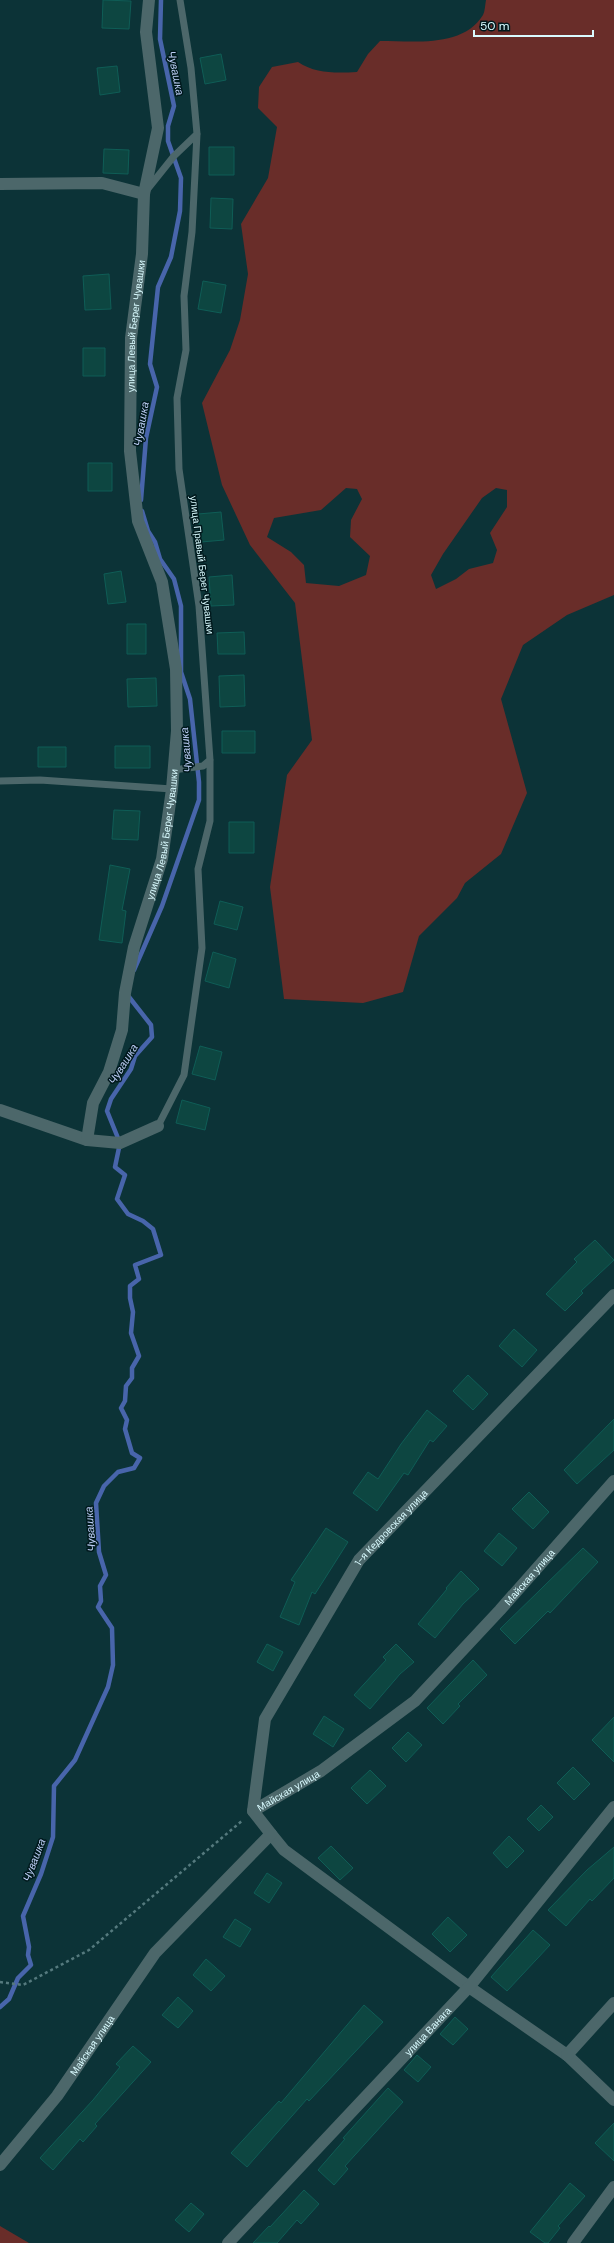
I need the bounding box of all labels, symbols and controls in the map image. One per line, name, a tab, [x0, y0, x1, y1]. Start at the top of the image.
scale bar	[474, 12, 593, 38]
text: 50 m	[480, 18, 509, 34]
water label: Чувашка	[165, 50, 187, 96]
street label: улица Левый Берег Чувашки	[124, 259, 148, 392]
water label: Чувашка	[130, 401, 152, 447]
street label: улица Правый Берег Чувашки	[187, 495, 217, 635]
water label: Чувашка	[177, 727, 195, 773]
street label: улица Левый Берег Чувашки	[143, 768, 180, 901]
water label: Чувашка	[105, 1041, 141, 1087]
street label: 1-я Кедровская улица	[351, 1486, 430, 1568]
water label: Чувашка	[81, 1506, 99, 1552]
street label: Майская улица	[501, 1546, 558, 1608]
street label: Майская улица	[254, 1767, 322, 1814]
water label: Чувашка	[19, 1837, 49, 1883]
street label: улица Ванага	[401, 2004, 454, 2058]
street label: Майская улица	[67, 2012, 117, 2078]

